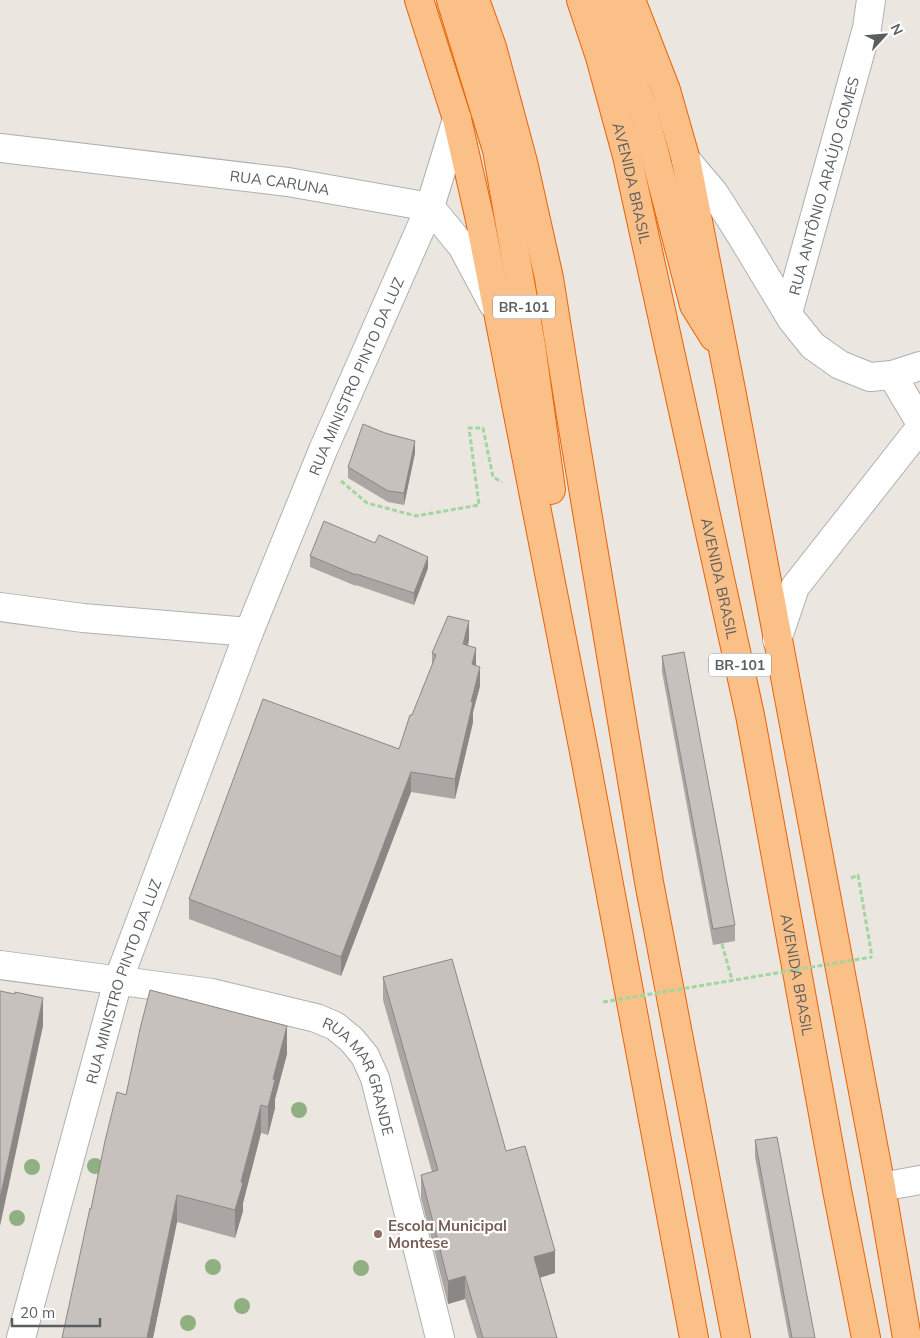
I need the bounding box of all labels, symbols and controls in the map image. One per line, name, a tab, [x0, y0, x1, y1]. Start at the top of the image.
north arrow	[860, 10, 910, 60]
text: N	[886, 21, 907, 38]
street label: RUA ANTÔNIO ARAÚJO GOMES	[784, 74, 863, 297]
street label: AVENIDA BRASIL	[609, 120, 655, 245]
street label: RUA CARUNA	[229, 166, 331, 199]
street label: RUA MINISTRO PINTO DA LUZ	[304, 274, 408, 478]
road number: BR-101	[493, 296, 555, 318]
street label: AVENIDA BRASIL	[697, 516, 742, 641]
road number: BR-101	[709, 654, 771, 676]
street label: RUA MINISTRO PINTO DA LUZ	[81, 876, 165, 1086]
street label: AVENIDA BRASIL	[777, 912, 818, 1037]
street label: RUA MAR GRANDE	[320, 1012, 399, 1137]
place label: Escola Municipal Montese	[388, 1216, 507, 1252]
marker: Escola Municipal Montese	[372, 1228, 384, 1240]
scale bar	[12, 1296, 100, 1328]
text: 20 m	[20, 1303, 55, 1322]

